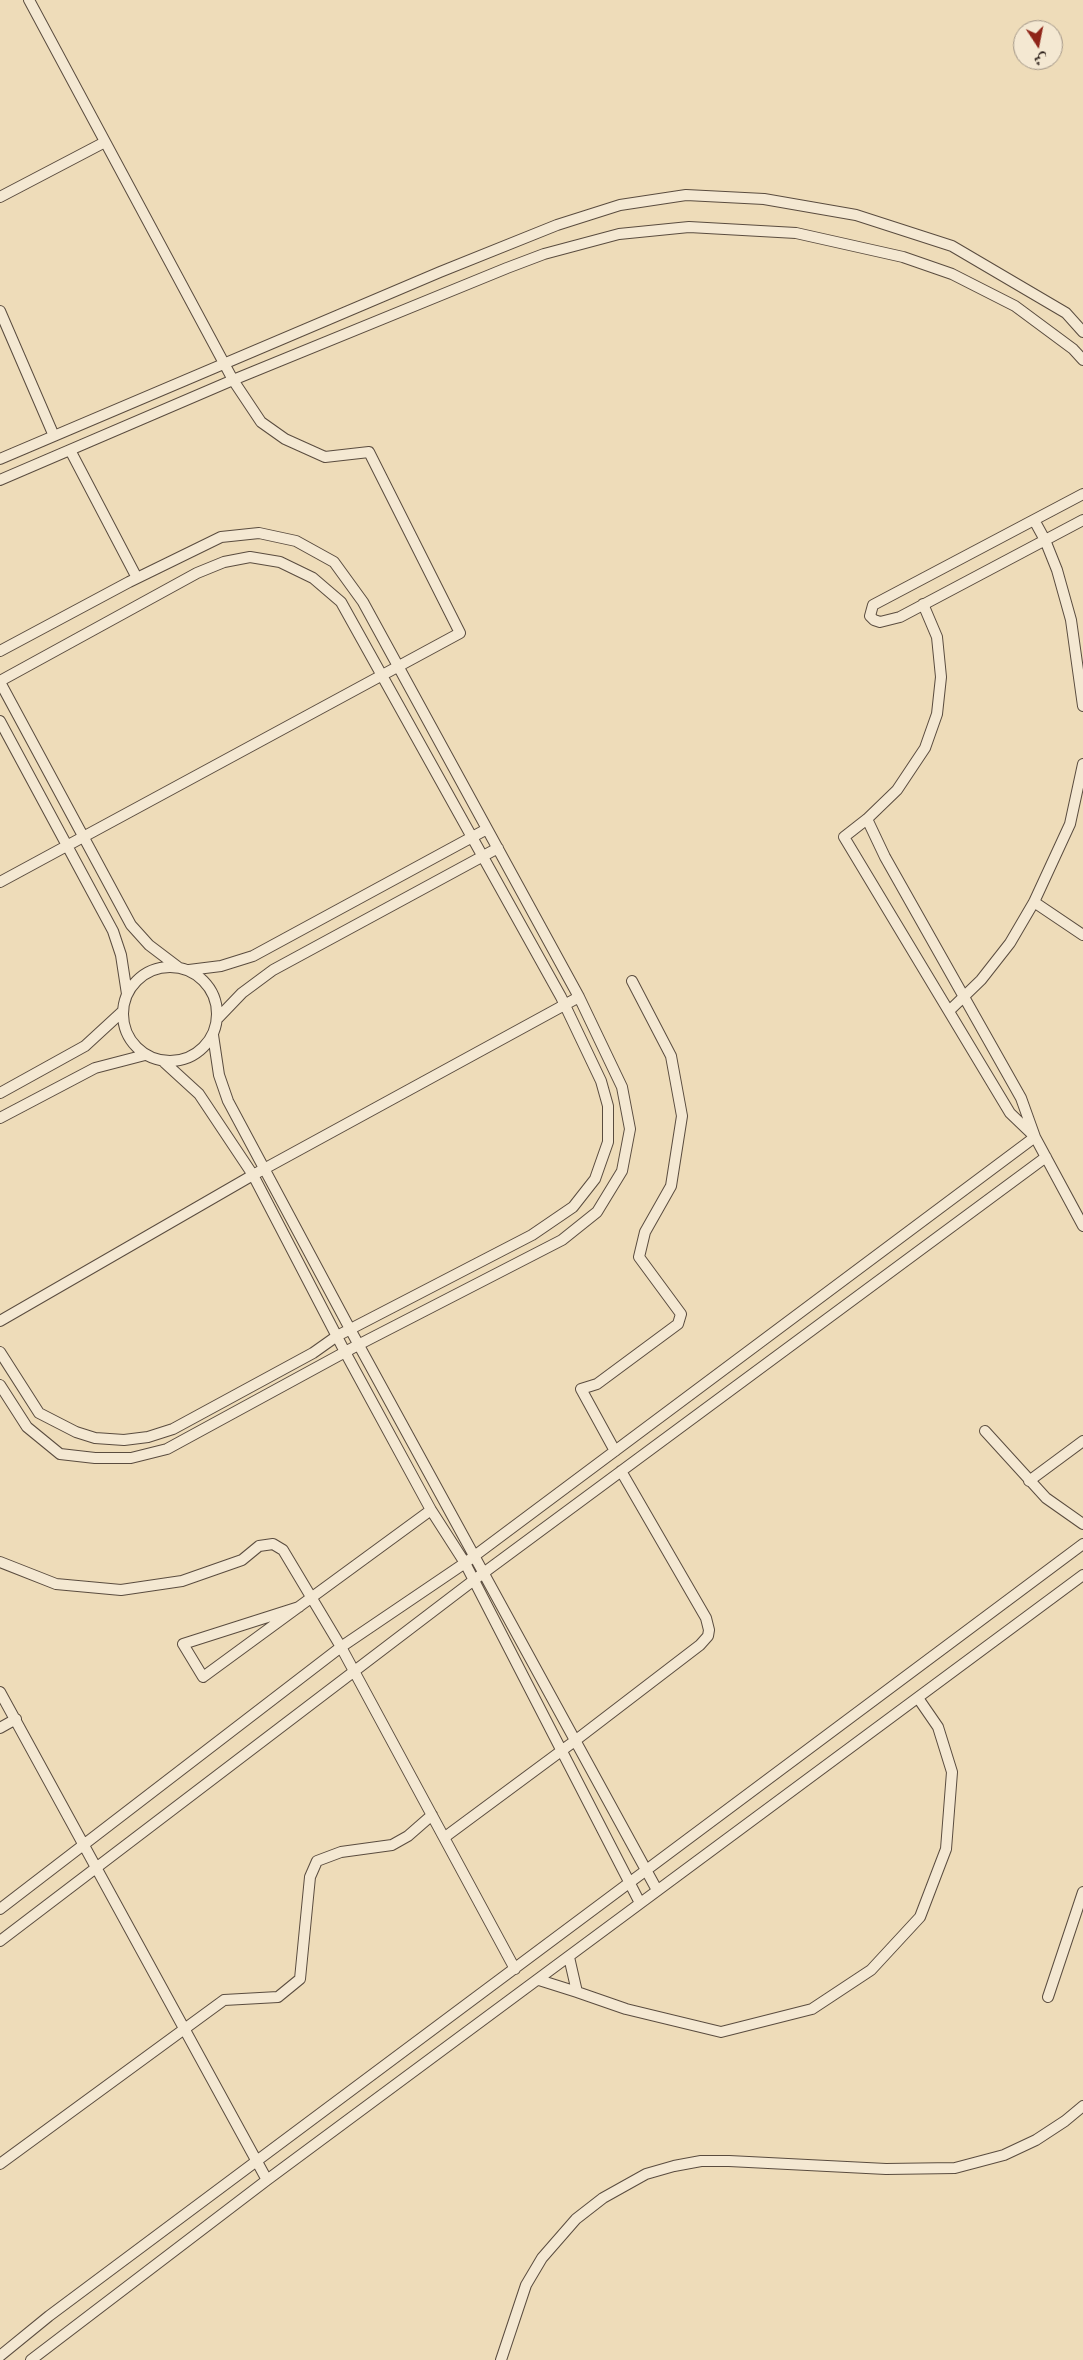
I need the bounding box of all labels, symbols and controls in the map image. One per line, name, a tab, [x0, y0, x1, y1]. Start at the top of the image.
north arrow	[1013, 20, 1063, 70]
text: ش	[1032, 49, 1049, 69]

